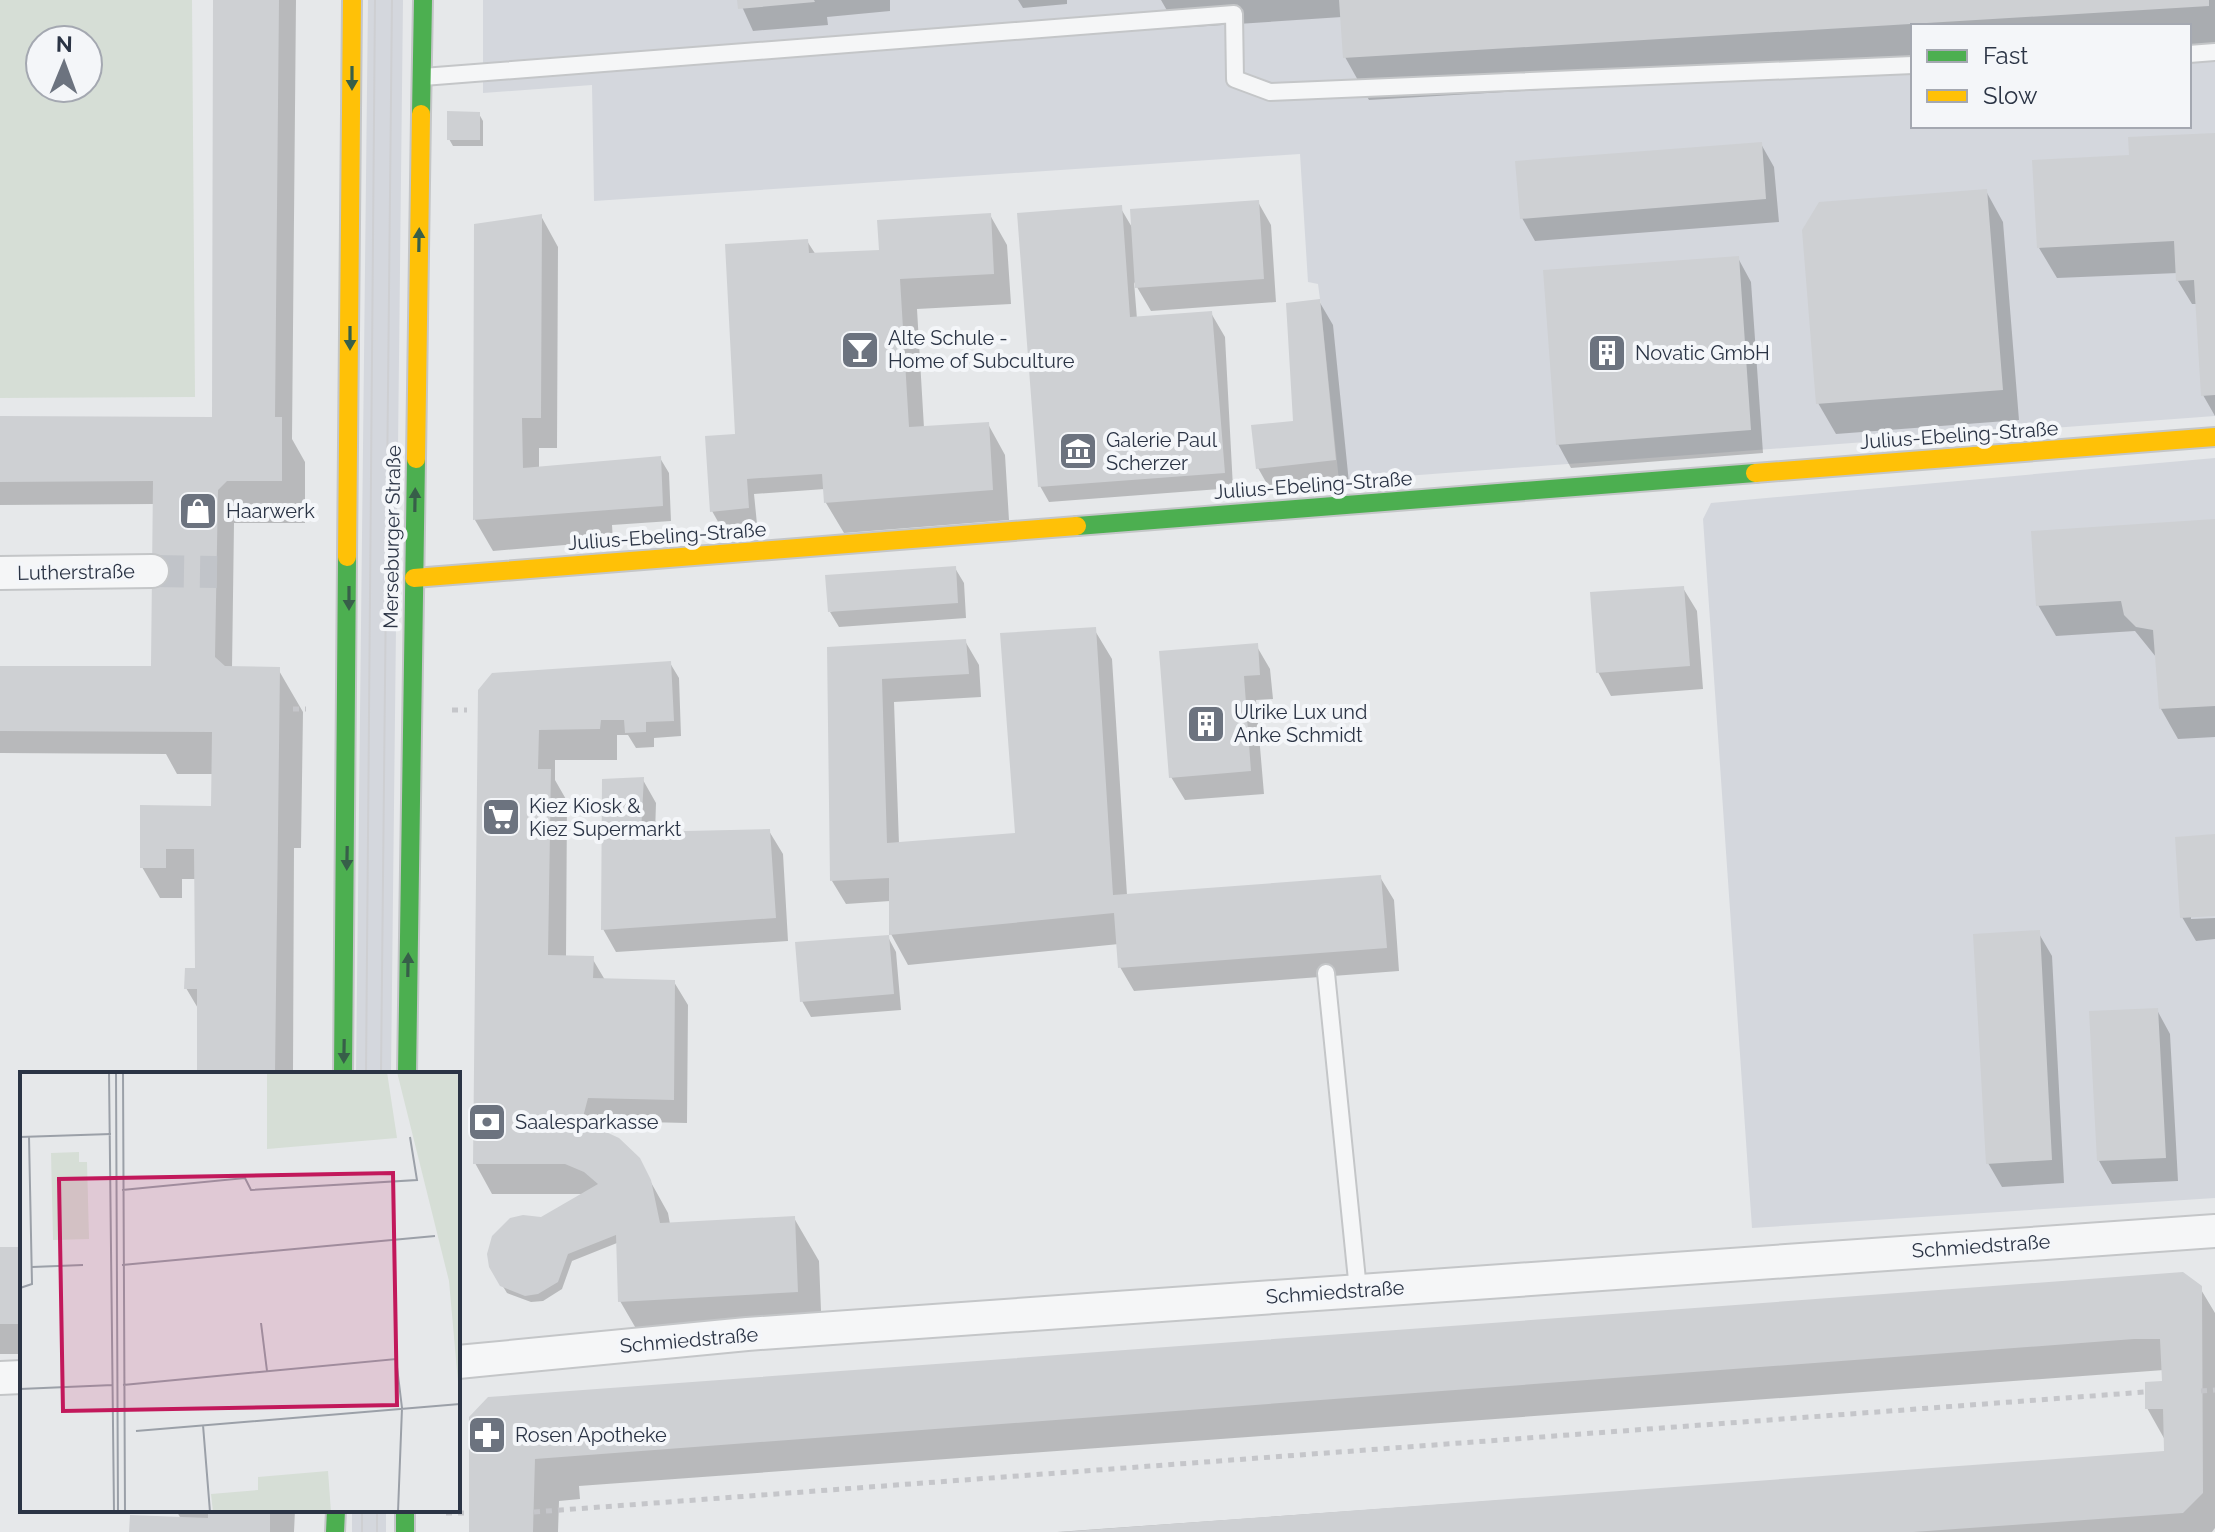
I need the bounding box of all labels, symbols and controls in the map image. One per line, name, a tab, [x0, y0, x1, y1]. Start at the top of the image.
north arrow	[24, 24, 104, 104]
legend	[1911, 24, 2191, 128]
text: N	[56, 31, 73, 57]
text: Fast	[1983, 41, 2028, 70]
one-way arrow	[346, 66, 358, 91]
text: Slow	[1983, 81, 2038, 110]
one-way arrow	[413, 227, 425, 252]
one-way arrow	[344, 326, 357, 351]
place label: Alte Schule - Home of Subculture	[888, 326, 1075, 373]
bar icon: Alte Schule - Home of Subculture	[839, 329, 881, 371]
building icon: Novatic GmbH	[1586, 332, 1628, 374]
place label: Novatic GmbH	[1635, 341, 1770, 365]
street label: Julius-Ebeling-Straße	[1859, 416, 2059, 454]
place label: Galerie Paul Scherzer	[1106, 428, 1218, 475]
museum icon: Galerie Paul Scherzer	[1057, 430, 1099, 472]
street label: Merseburger Straße	[378, 445, 406, 629]
street label: Julius-Ebeling-Straße	[1213, 466, 1413, 504]
one-way arrow	[409, 487, 421, 512]
shop icon: Haarwerk	[177, 490, 219, 532]
place label: Haarwerk	[226, 499, 315, 523]
street label: Julius-Ebeling-Straße	[567, 517, 767, 555]
street label: Lutherstraße	[17, 559, 135, 585]
one-way arrow	[343, 586, 355, 611]
place label: Ulrike Lux und Anke Schmidt	[1234, 700, 1367, 747]
building icon: Ulrike Lux und Anke Schmidt	[1185, 703, 1227, 745]
place label: Kiez Kiosk & Kiez Supermarkt	[529, 794, 682, 841]
supermarket icon: Kiez Kiosk & Kiez Supermarkt	[480, 796, 522, 838]
one-way arrow	[340, 846, 353, 871]
one-way arrow	[402, 952, 414, 977]
one-way arrow	[337, 1039, 350, 1064]
inset map	[20, 1072, 460, 1512]
bank icon: Saalesparkasse	[466, 1101, 508, 1143]
place label: Saalesparkasse	[515, 1110, 659, 1134]
street label: Schmiedstraße	[1911, 1229, 2051, 1263]
street label: Schmiedstraße	[1265, 1275, 1405, 1309]
street label: Schmiedstraße	[619, 1322, 759, 1358]
pharmacy icon: Rosen Apotheke	[466, 1414, 508, 1456]
place label: Rosen Apotheke	[515, 1423, 667, 1447]

